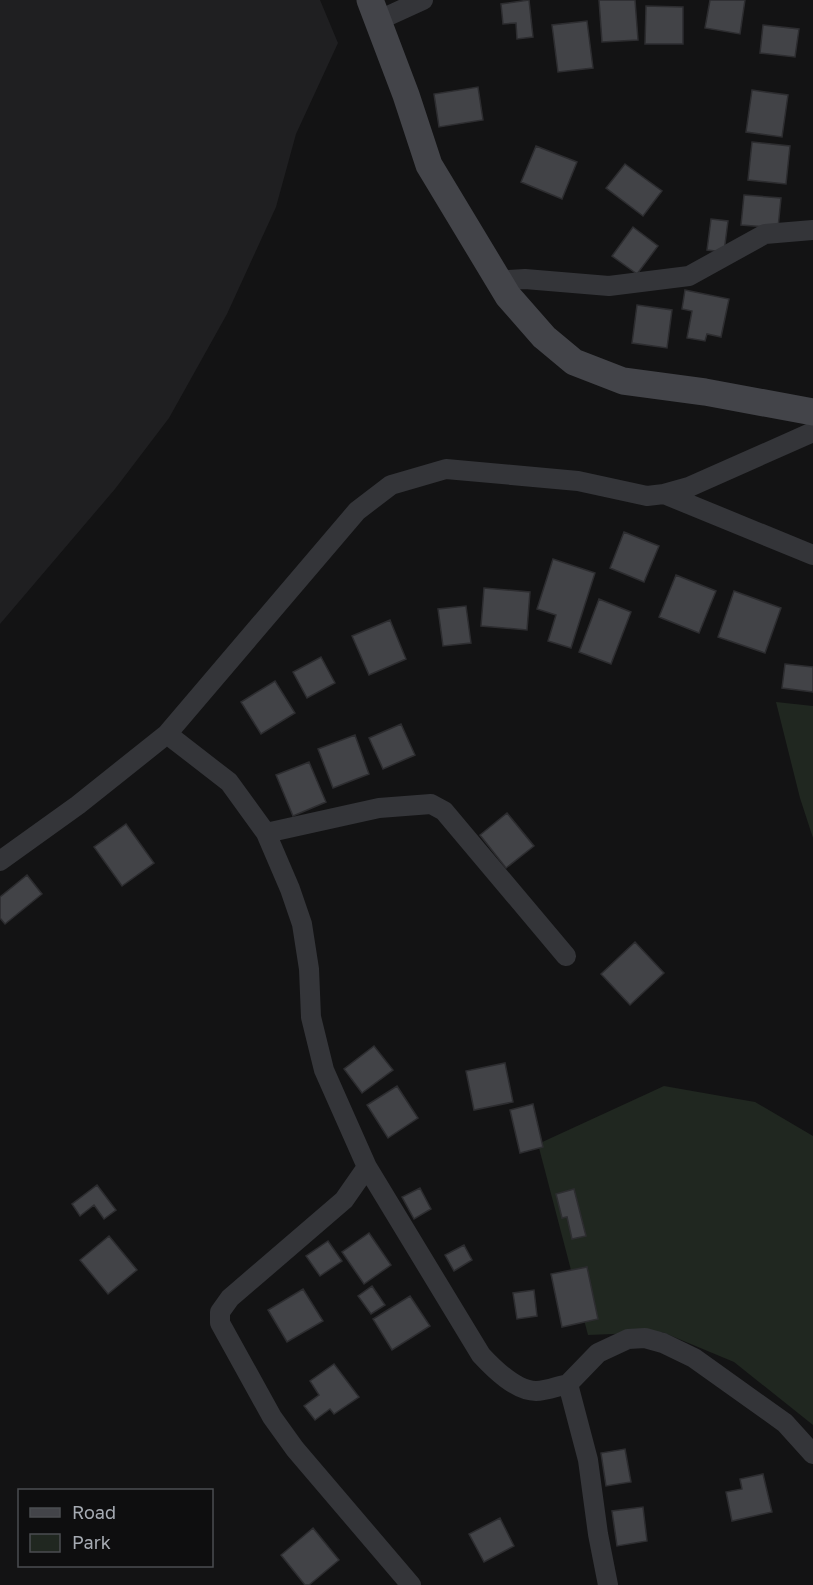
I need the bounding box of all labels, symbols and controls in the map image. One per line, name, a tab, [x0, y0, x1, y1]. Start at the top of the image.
legend	[18, 1489, 213, 1567]
text: Road	[72, 1501, 116, 1523]
text: Park	[72, 1531, 111, 1553]

